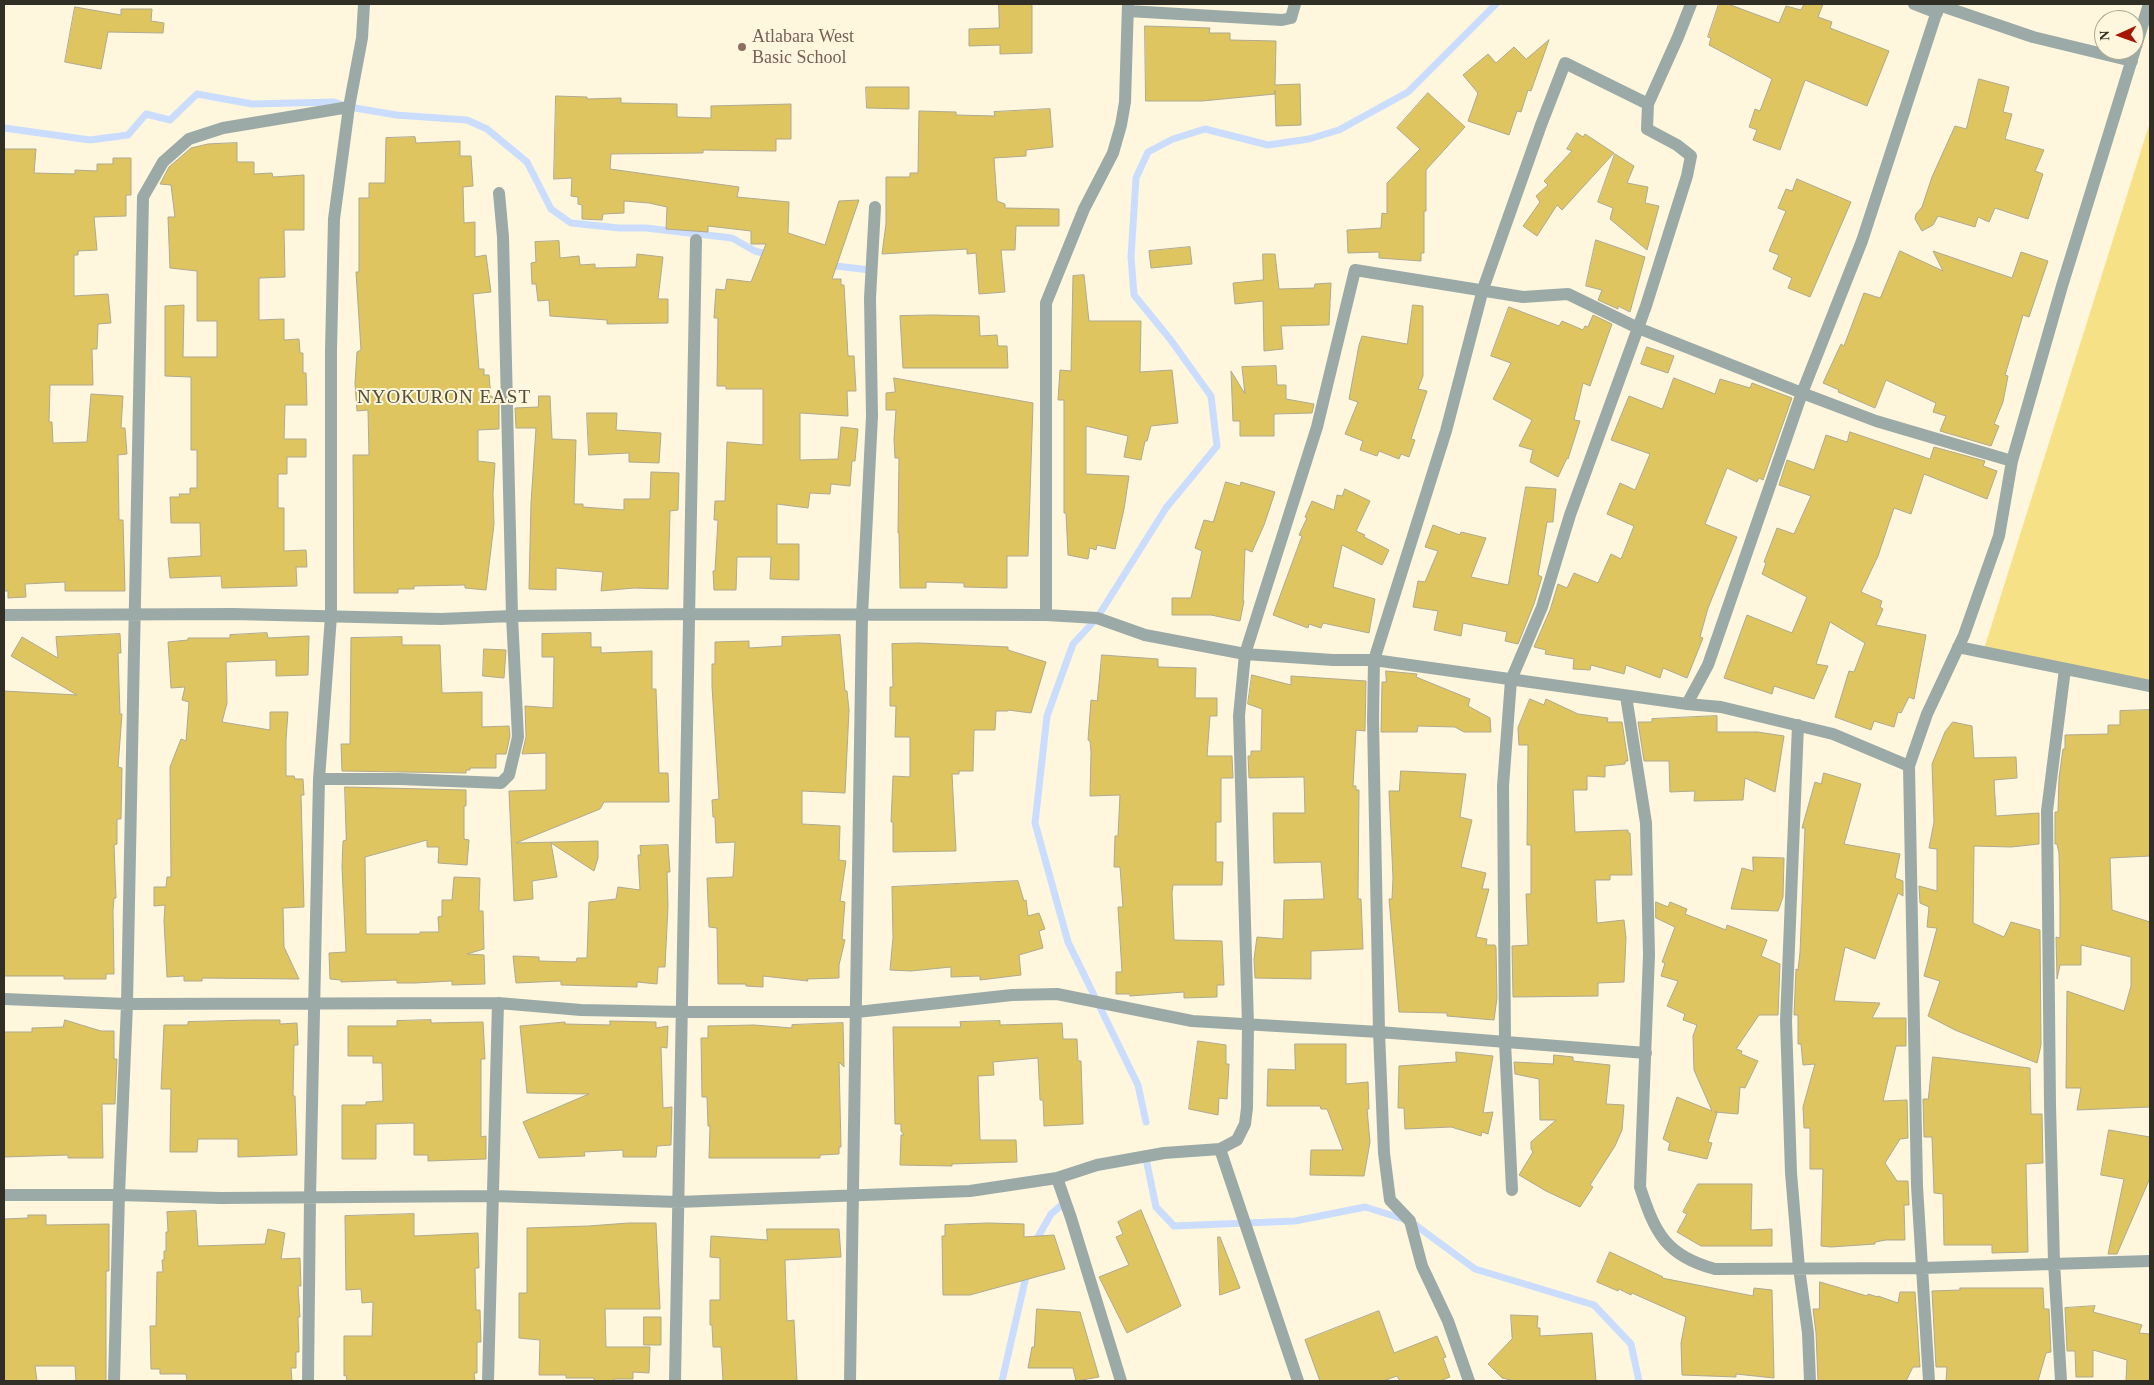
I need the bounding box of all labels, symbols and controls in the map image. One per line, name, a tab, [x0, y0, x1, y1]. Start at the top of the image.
north arrow	[2094, 10, 2144, 60]
place label: Atlabara West Basic School	[752, 26, 854, 68]
text: N	[2097, 30, 2112, 41]
marker: Atlabara West Basic School	[736, 41, 748, 53]
district label: NYOKURON EAST	[355, 387, 533, 409]

